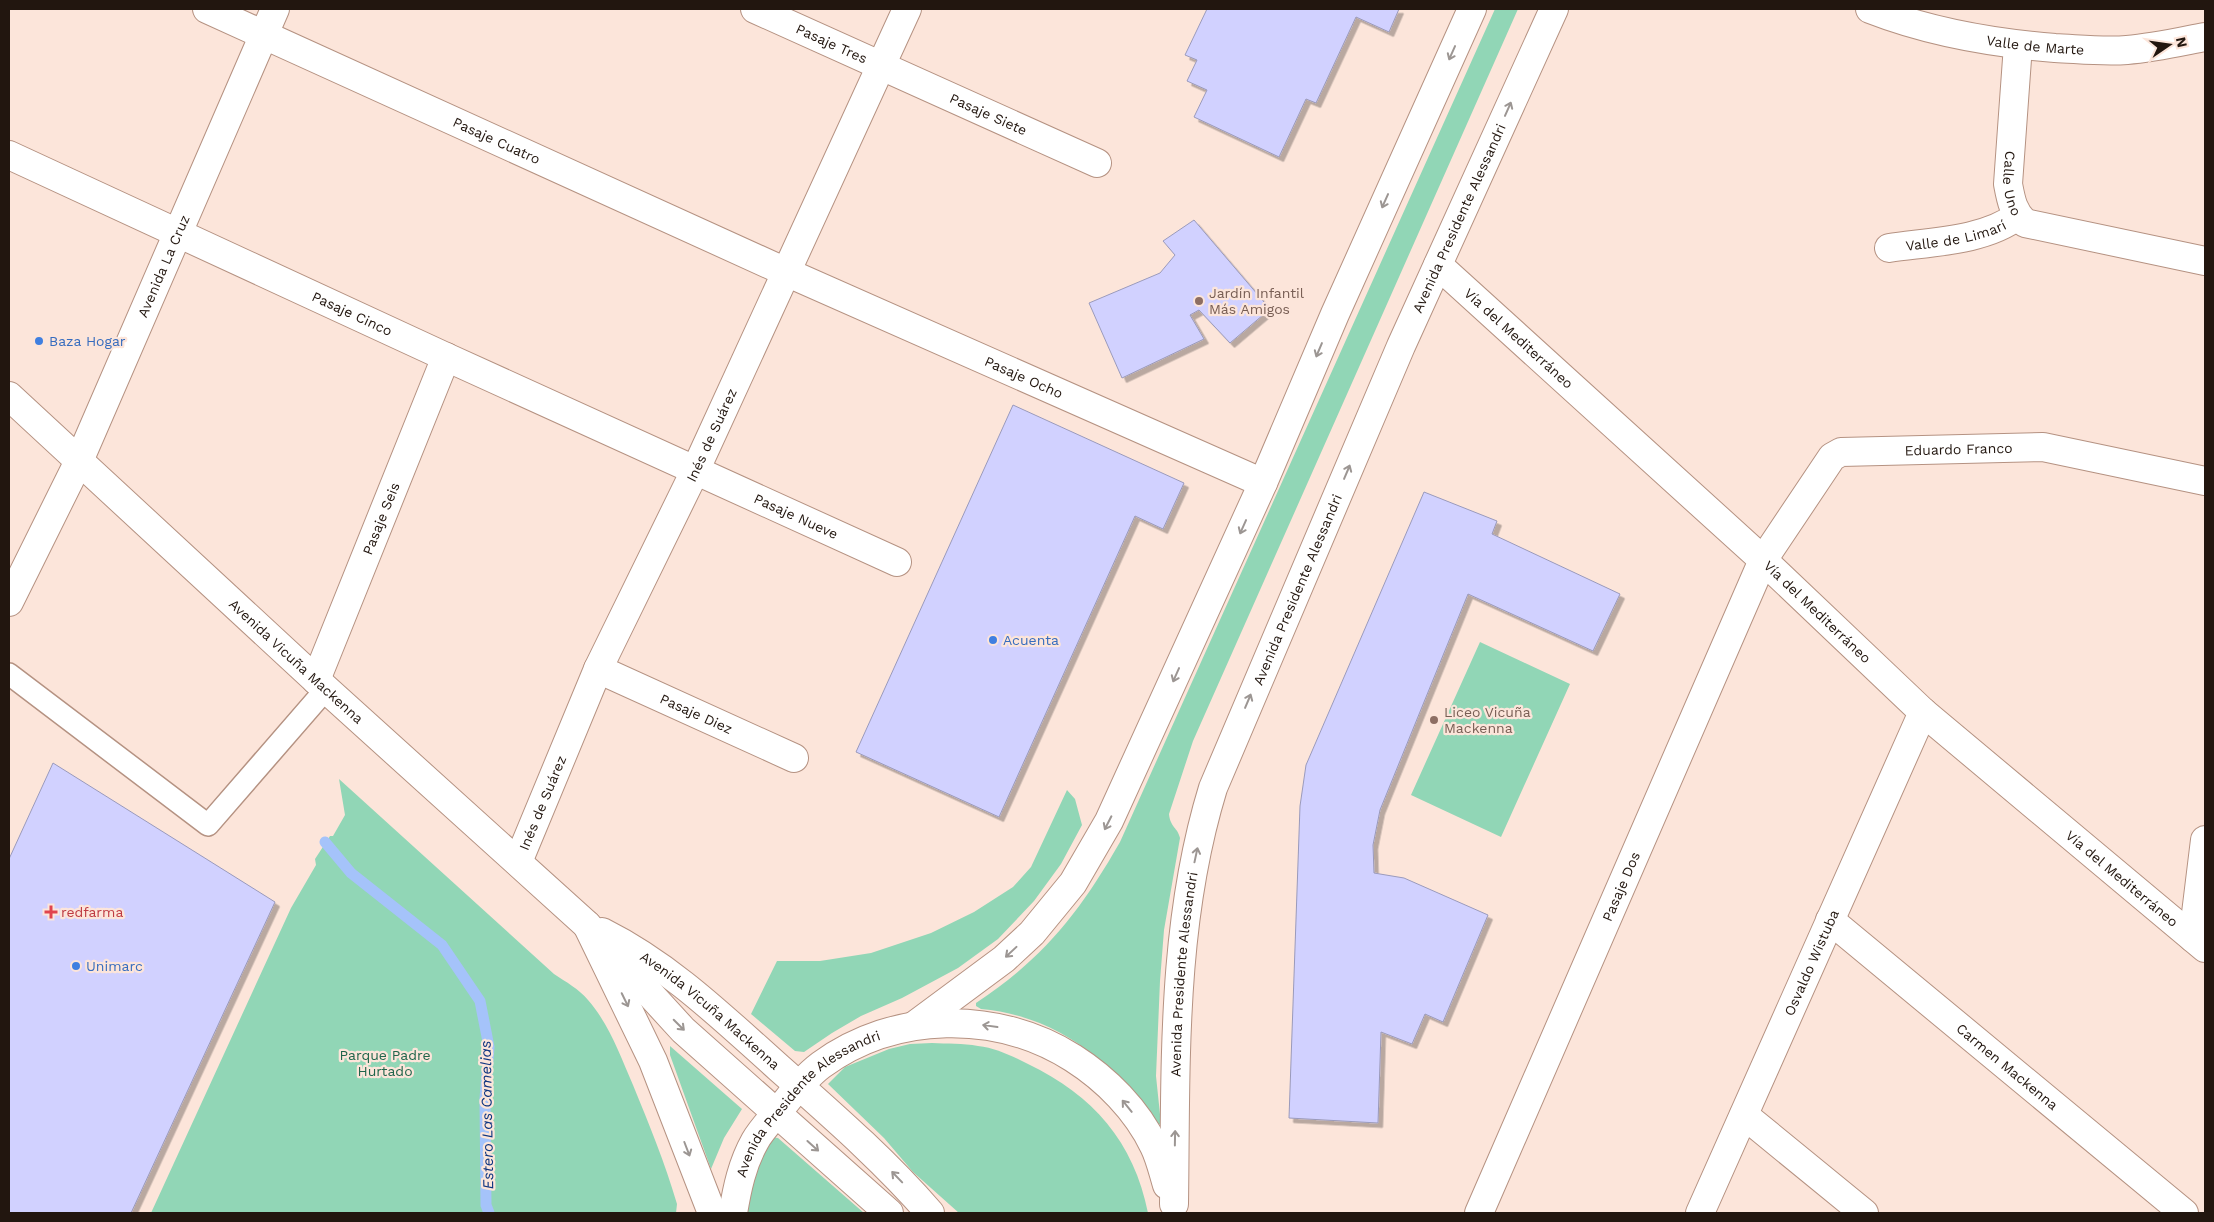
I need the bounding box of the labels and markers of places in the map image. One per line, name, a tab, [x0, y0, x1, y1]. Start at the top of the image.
place label: Jardín Infantil Más Amigos	[1209, 285, 1305, 317]
marker: Jardín Infantil Más Amigos	[1193, 295, 1205, 307]
place label: Baza Hogar	[49, 333, 126, 349]
marker: Baza Hogar	[33, 335, 45, 347]
place label: Acuenta	[1003, 632, 1059, 648]
marker: Acuenta	[987, 634, 999, 646]
place label: Liceo Vicuña Mackenna	[1444, 704, 1531, 736]
marker: Liceo Vicuña Mackenna	[1428, 714, 1440, 726]
place label: redfarma	[61, 904, 123, 920]
marker: redfarma	[45, 906, 57, 918]
place label: Unimarc	[86, 958, 143, 974]
marker: Unimarc	[70, 960, 82, 972]

